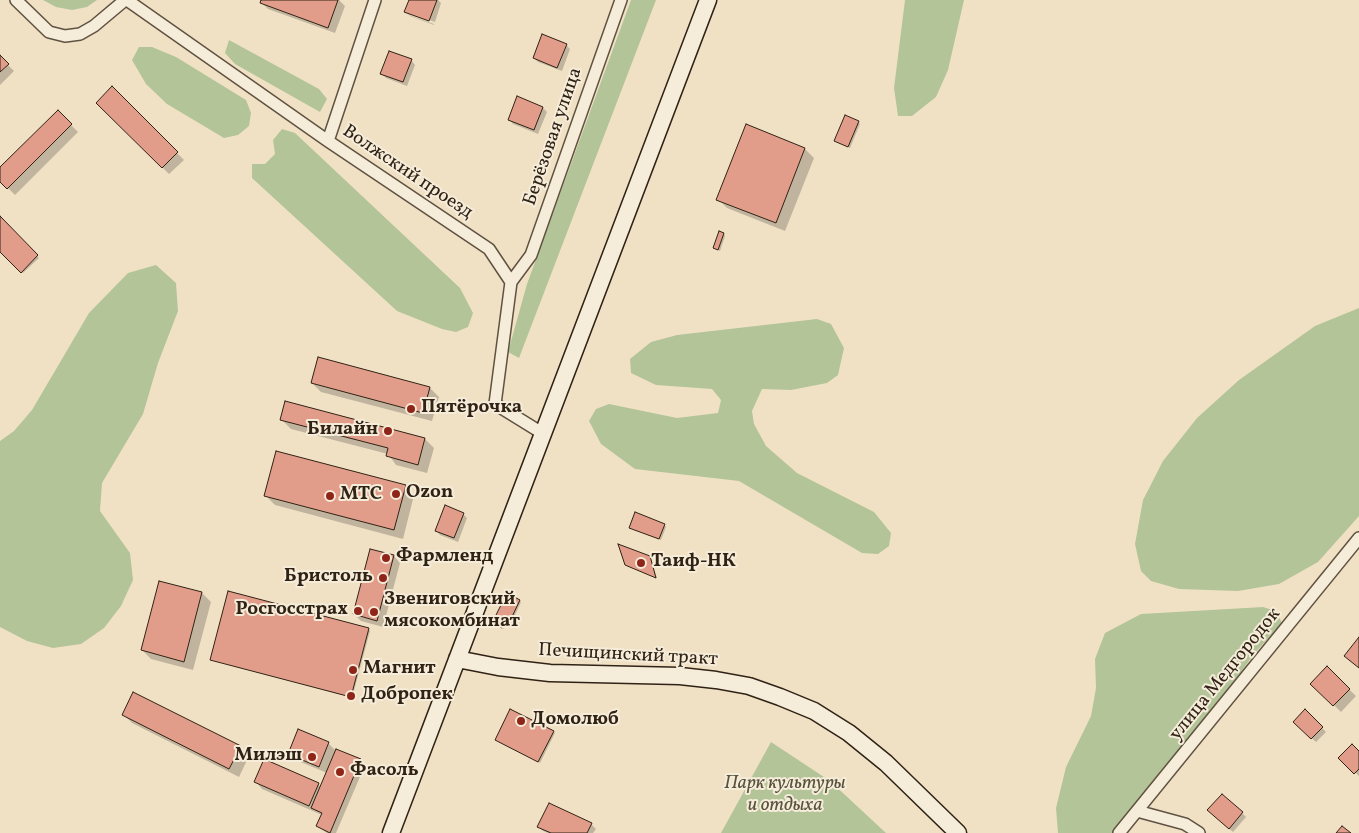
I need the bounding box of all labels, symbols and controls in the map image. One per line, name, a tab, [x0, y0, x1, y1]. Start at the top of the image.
street label: Берёзовая улица	[520, 65, 588, 209]
street label: Волжский проезд	[337, 121, 477, 225]
place label: Пятёрочка	[421, 398, 522, 420]
marker: Пятёрочка	[405, 403, 417, 415]
place label: Билайн	[307, 420, 378, 442]
marker: Билайн	[382, 425, 394, 437]
place label: Ozon	[406, 483, 453, 505]
place label: МТС	[340, 485, 382, 507]
marker: Ozon	[390, 488, 402, 500]
marker: МТС	[324, 490, 336, 502]
place label: Фармленд	[396, 547, 493, 569]
marker: Фармленд	[380, 552, 392, 564]
place label: Таиф-НК	[651, 552, 736, 574]
marker: Таиф-НК	[635, 557, 647, 569]
place label: Бристоль	[284, 567, 373, 589]
marker: Бристоль	[377, 572, 389, 584]
place label: Звениговский мясокомбинат	[384, 590, 520, 634]
place label: Росгосстрах	[236, 600, 348, 622]
street label: улица Медгородок	[1166, 604, 1286, 746]
marker: Росгосстрах	[352, 605, 364, 617]
marker: Звениговский мясокомбинат	[368, 606, 380, 618]
street label: Печищинский тракт	[538, 640, 718, 672]
place label: Магнит	[363, 659, 436, 681]
marker: Магнит	[347, 664, 359, 676]
place label: Добропек	[361, 685, 453, 707]
marker: Добропек	[345, 690, 357, 702]
place label: Домолюб	[531, 710, 619, 732]
marker: Домолюб	[515, 715, 527, 727]
place label: Милэш	[235, 746, 302, 768]
marker: Милэш	[306, 751, 318, 763]
place label: Фасоль	[350, 761, 419, 783]
marker: Фасоль	[334, 766, 346, 778]
park label: Парк культуры и отдыха	[724, 774, 846, 818]

